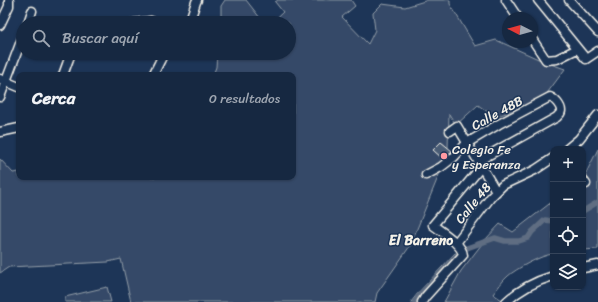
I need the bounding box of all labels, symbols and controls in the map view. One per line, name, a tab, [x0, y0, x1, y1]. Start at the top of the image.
north arrow	[502, 12, 538, 48]
search box	[16, 16, 296, 60]
text: Buscar aquí	[62, 25, 139, 51]
icon: search	[30, 27, 52, 49]
text: Cerca	[32, 83, 75, 113]
text: 0 resultados	[209, 87, 280, 110]
street label: Calle 48B	[467, 89, 527, 137]
place label: Colegio Fe y Esperanza	[452, 138, 521, 176]
map controls	[550, 146, 586, 290]
button: +	[550, 146, 586, 182]
marker: Colegio Fe y Esperanza	[439, 151, 449, 161]
street label: Calle 48	[449, 177, 497, 229]
button: −	[550, 182, 586, 218]
button: locate	[550, 218, 586, 254]
district label: El Barreno	[389, 228, 453, 253]
button: layers	[550, 254, 586, 290]

